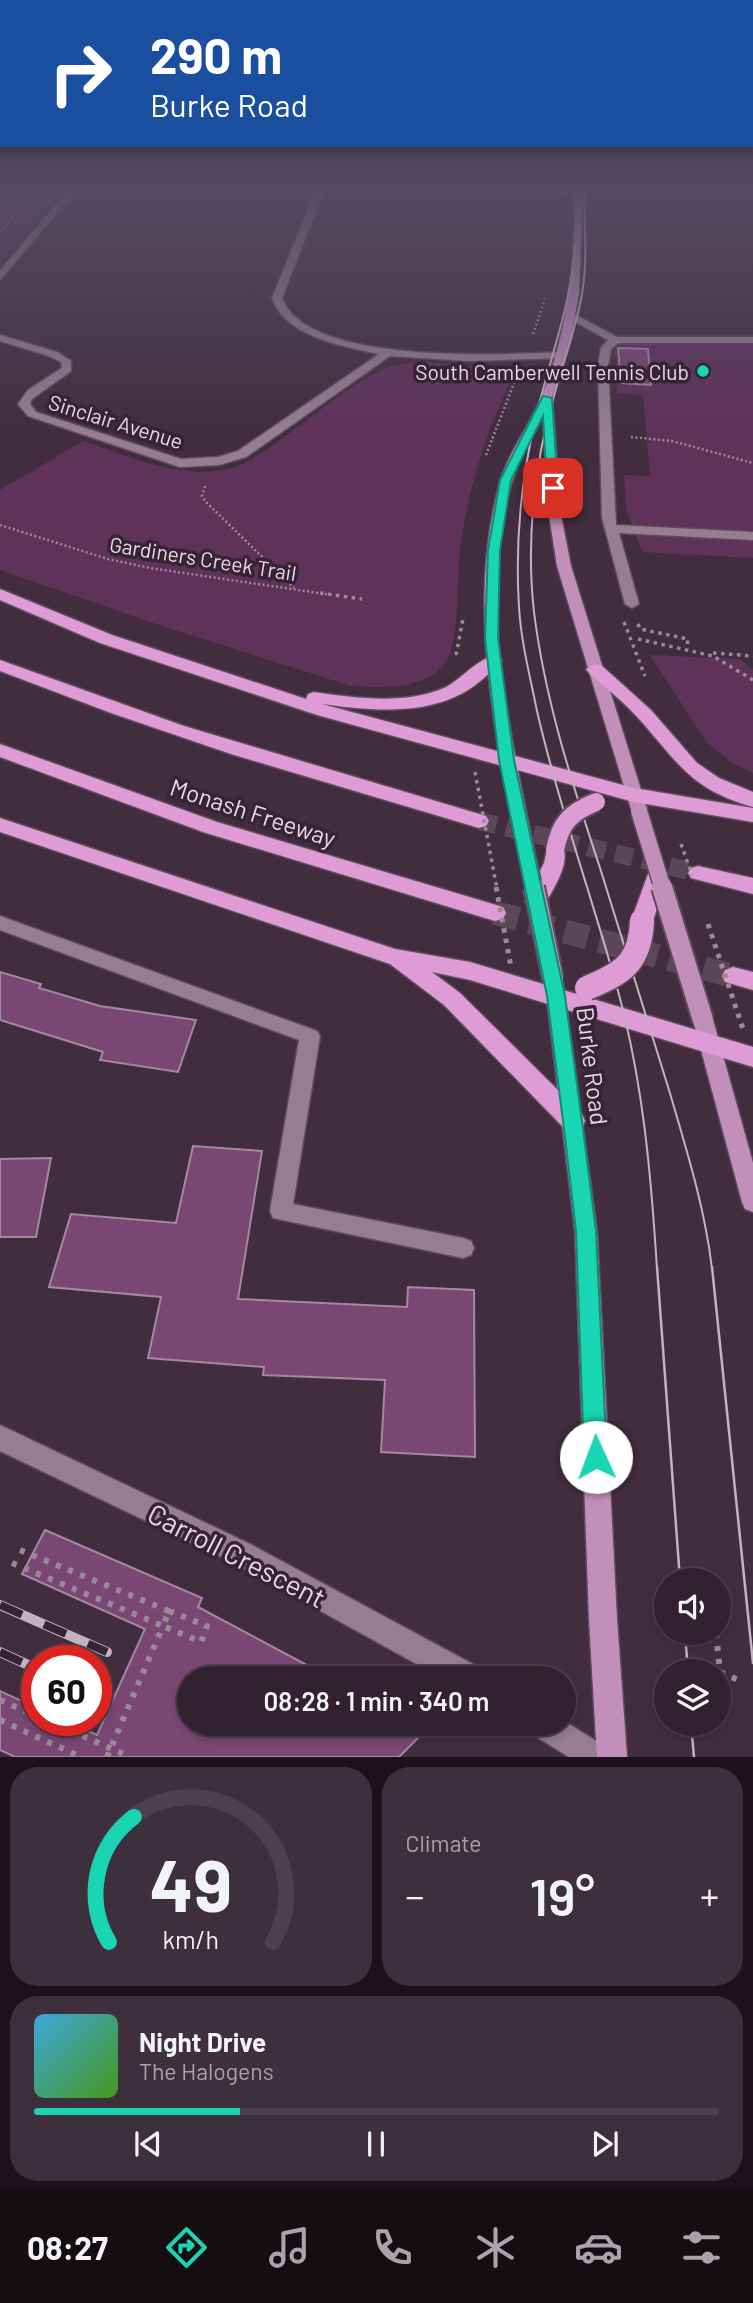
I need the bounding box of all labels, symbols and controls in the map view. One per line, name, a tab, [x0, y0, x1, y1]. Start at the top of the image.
text: 290 m	[150, 25, 282, 84]
icon: right	[35, 28, 126, 119]
text: Burke Road	[150, 85, 308, 123]
place label: South Camberwell Tennis Club	[415, 359, 689, 384]
marker: South Camberwell Tennis Club	[695, 363, 711, 379]
street label: Sinclair Avenue	[46, 389, 186, 453]
pin	[523, 458, 583, 518]
icon: arrive	[534, 469, 572, 507]
street label: Gardiners Creek Trail	[108, 531, 298, 585]
street label: Monash Freeway	[167, 772, 339, 852]
street label: Burke Road	[571, 1005, 615, 1127]
position arrow	[559, 1420, 633, 1494]
street label: Carroll Crescent	[142, 1496, 332, 1614]
map controls	[654, 1568, 731, 1736]
button: sound	[654, 1568, 731, 1645]
speed limit sign: 60	[21, 1645, 112, 1736]
button: layers	[654, 1659, 731, 1736]
text: 08:28 · 1 min · 340 m	[264, 1685, 489, 1716]
text: Climate	[406, 1829, 482, 1857]
text: 49	[149, 1840, 232, 1928]
text: 19°	[530, 1864, 595, 1926]
text: −	[406, 1872, 425, 1918]
text: +	[700, 1872, 719, 1918]
text: km/h	[162, 1924, 219, 1954]
text: Night Drive	[139, 2026, 266, 2057]
text: The Halogens	[139, 2057, 274, 2085]
icon: previous	[129, 2125, 167, 2163]
icon: pause	[357, 2125, 395, 2163]
icon: next	[586, 2125, 624, 2163]
icon: directions	[162, 2223, 211, 2272]
icon: music	[265, 2223, 314, 2272]
icon: phone	[368, 2223, 417, 2272]
icon: climate	[471, 2223, 520, 2272]
icon: car	[574, 2223, 623, 2272]
icon: filters	[677, 2223, 726, 2272]
text: 08:27	[27, 2228, 108, 2266]

